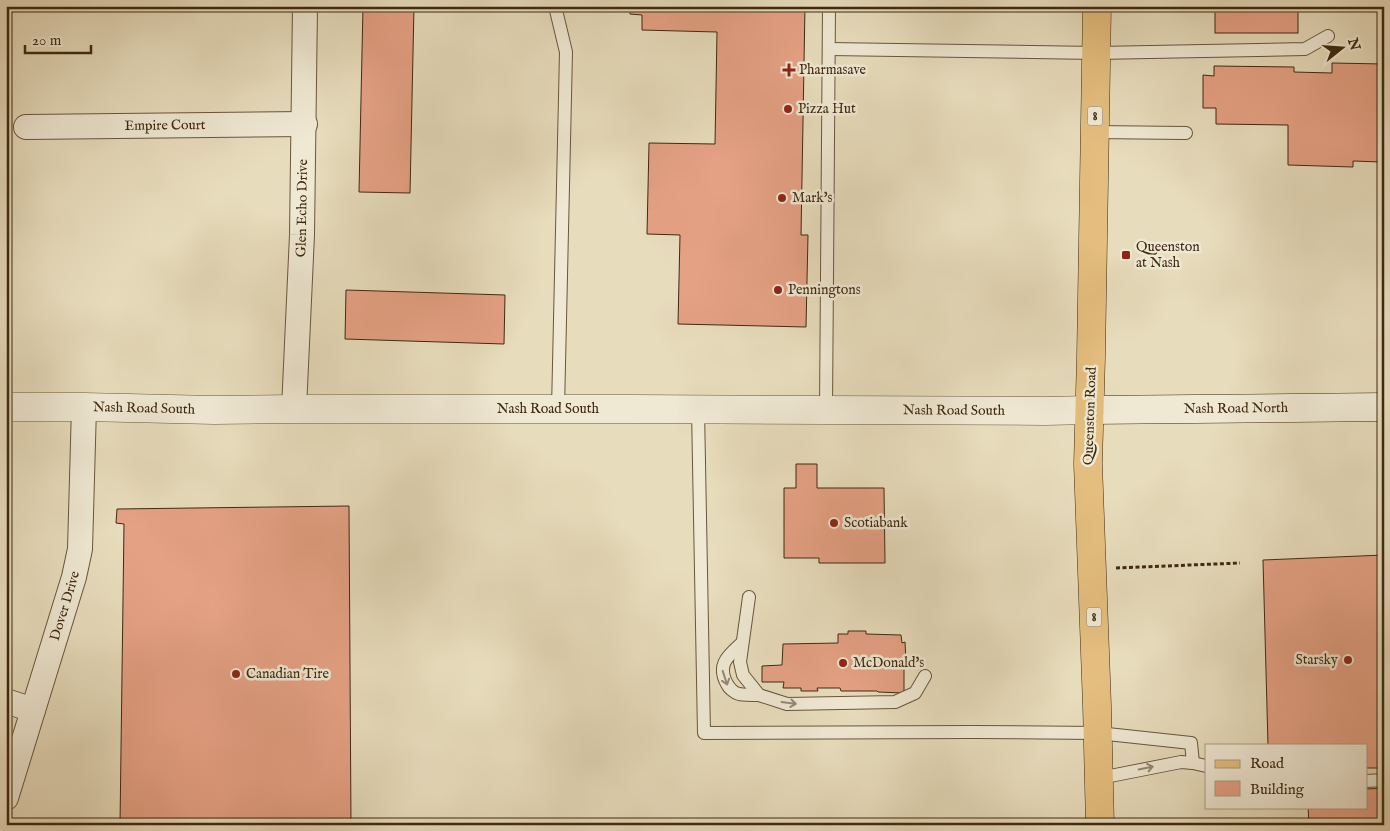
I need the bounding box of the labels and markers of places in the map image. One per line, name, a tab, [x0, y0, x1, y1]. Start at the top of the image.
place label: Pharmasave	[799, 61, 867, 79]
marker: Pharmasave	[783, 64, 795, 76]
place label: Pizza Hut	[798, 100, 856, 118]
marker: Pizza Hut	[782, 103, 794, 115]
place label: Mark's	[792, 189, 833, 207]
marker: Mark's	[776, 192, 788, 204]
place label: Queenston at Nash	[1136, 238, 1200, 272]
marker: Queenston at Nash	[1120, 249, 1132, 261]
place label: Penningtons	[788, 281, 861, 299]
marker: Penningtons	[772, 284, 784, 296]
place label: Scotiabank	[844, 514, 908, 532]
marker: Scotiabank	[828, 517, 840, 529]
place label: Starsky	[1296, 651, 1338, 669]
place label: McDonald's	[853, 654, 924, 672]
marker: Starsky	[1342, 654, 1354, 666]
marker: McDonald's	[837, 657, 849, 669]
place label: Canadian Tire	[246, 665, 329, 683]
marker: Canadian Tire	[230, 668, 242, 680]

